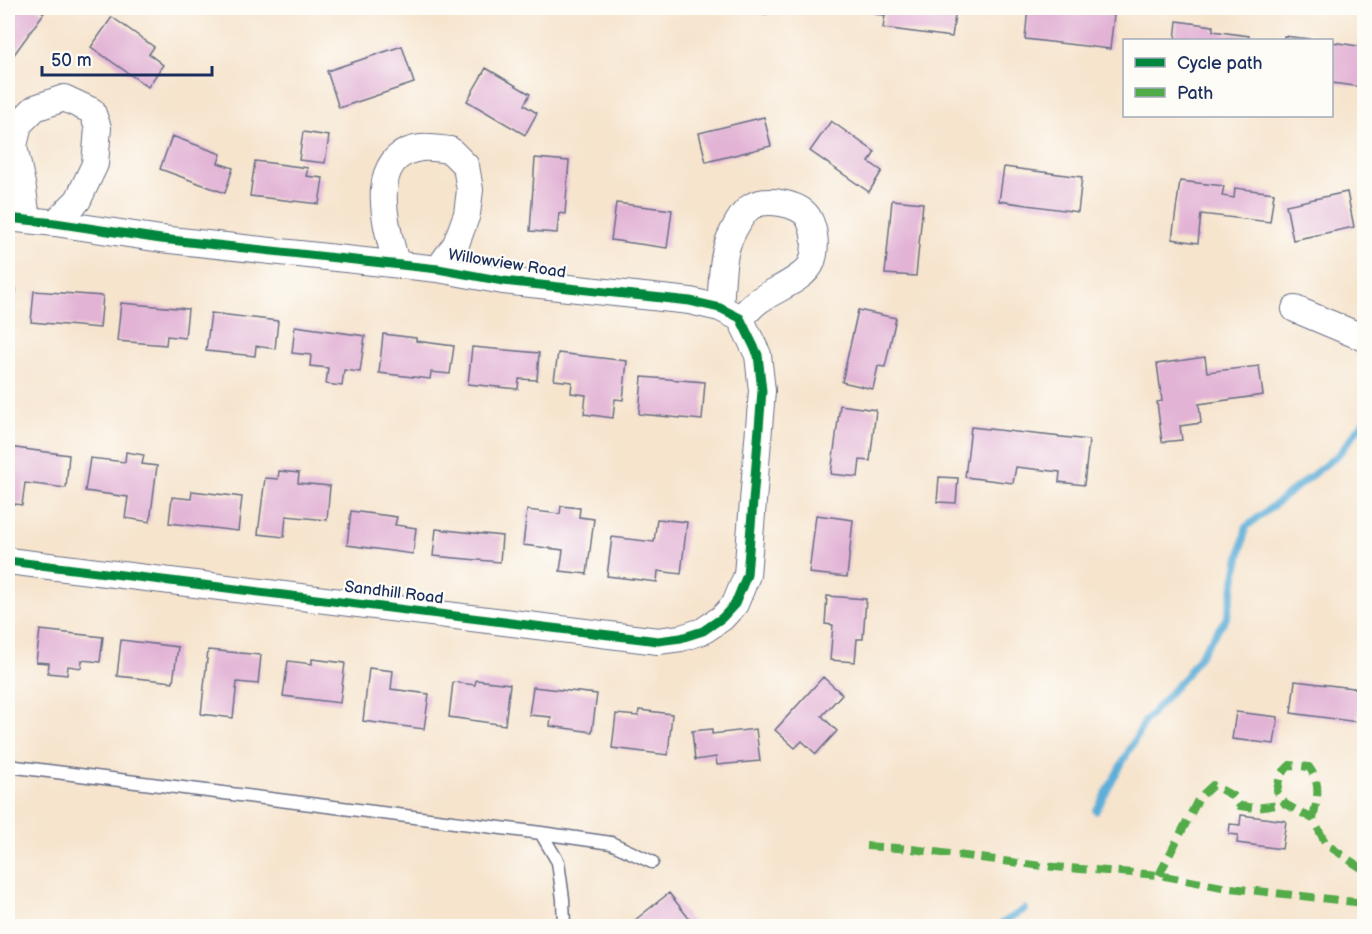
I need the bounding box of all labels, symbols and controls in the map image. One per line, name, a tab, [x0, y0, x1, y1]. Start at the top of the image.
scale bar	[42, 39, 212, 77]
legend	[1123, 39, 1333, 117]
text: 50 m	[51, 50, 92, 71]
text: Cycle path	[1177, 53, 1263, 74]
text: Path	[1177, 83, 1213, 104]
street label: Willowview Road	[447, 245, 567, 283]
street label: Sandhill Road	[343, 577, 445, 609]

